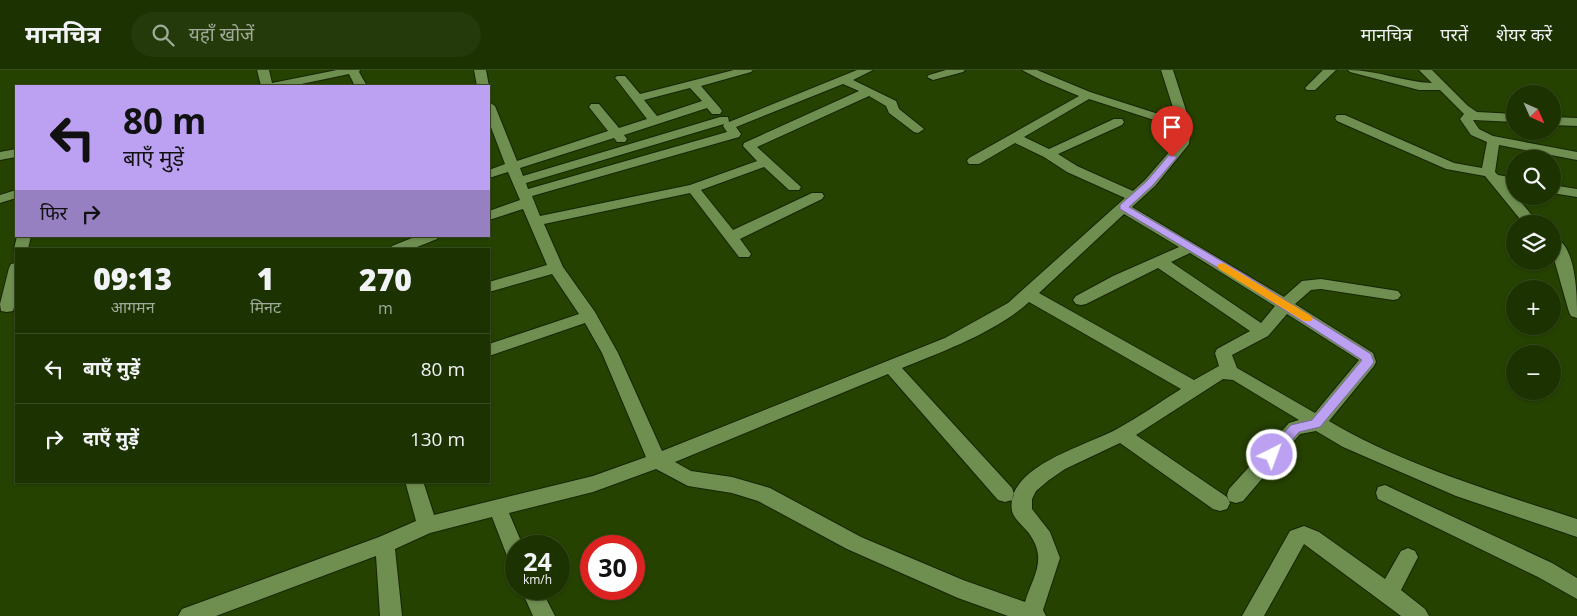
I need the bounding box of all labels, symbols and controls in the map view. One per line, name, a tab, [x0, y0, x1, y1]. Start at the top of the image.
search box	[131, 12, 481, 57]
text: मानचित्र	[25, 17, 101, 50]
icon: search	[149, 21, 177, 49]
text: यहाँ खोजें	[189, 21, 254, 47]
text: मानचित्र	[1361, 22, 1412, 46]
text: परतें	[1440, 22, 1468, 46]
text: शेयर करें	[1496, 22, 1552, 46]
north arrow	[1506, 85, 1561, 140]
map controls	[1506, 85, 1561, 400]
text: 80 m	[123, 97, 206, 144]
icon: left	[40, 105, 105, 170]
pin	[1151, 106, 1193, 157]
icon: arrive	[1158, 113, 1186, 141]
text: बाएँ मुड़ें	[123, 142, 184, 172]
button: search	[1506, 150, 1561, 205]
text: फिर	[40, 200, 67, 226]
icon: right	[77, 200, 105, 228]
button: layers	[1506, 215, 1561, 270]
text: 09:13	[93, 258, 172, 299]
text: 1	[257, 258, 274, 299]
text: 270	[359, 259, 412, 300]
button: +	[1506, 280, 1561, 335]
text: आगमन	[111, 296, 155, 318]
text: मिनट	[250, 296, 281, 318]
text: m	[378, 297, 393, 319]
button: −	[1506, 345, 1561, 400]
icon: left	[40, 355, 68, 383]
text: बाएँ मुड़ें	[83, 355, 140, 381]
text: 80 m	[421, 356, 465, 382]
icon: right	[40, 425, 68, 453]
text: दाएँ मुड़ें	[83, 425, 139, 451]
text: 130 m	[410, 426, 465, 452]
position arrow	[1245, 428, 1297, 480]
speed limit sign: 30	[580, 535, 645, 600]
text: 24	[523, 544, 552, 578]
text: km/h	[523, 571, 552, 588]

